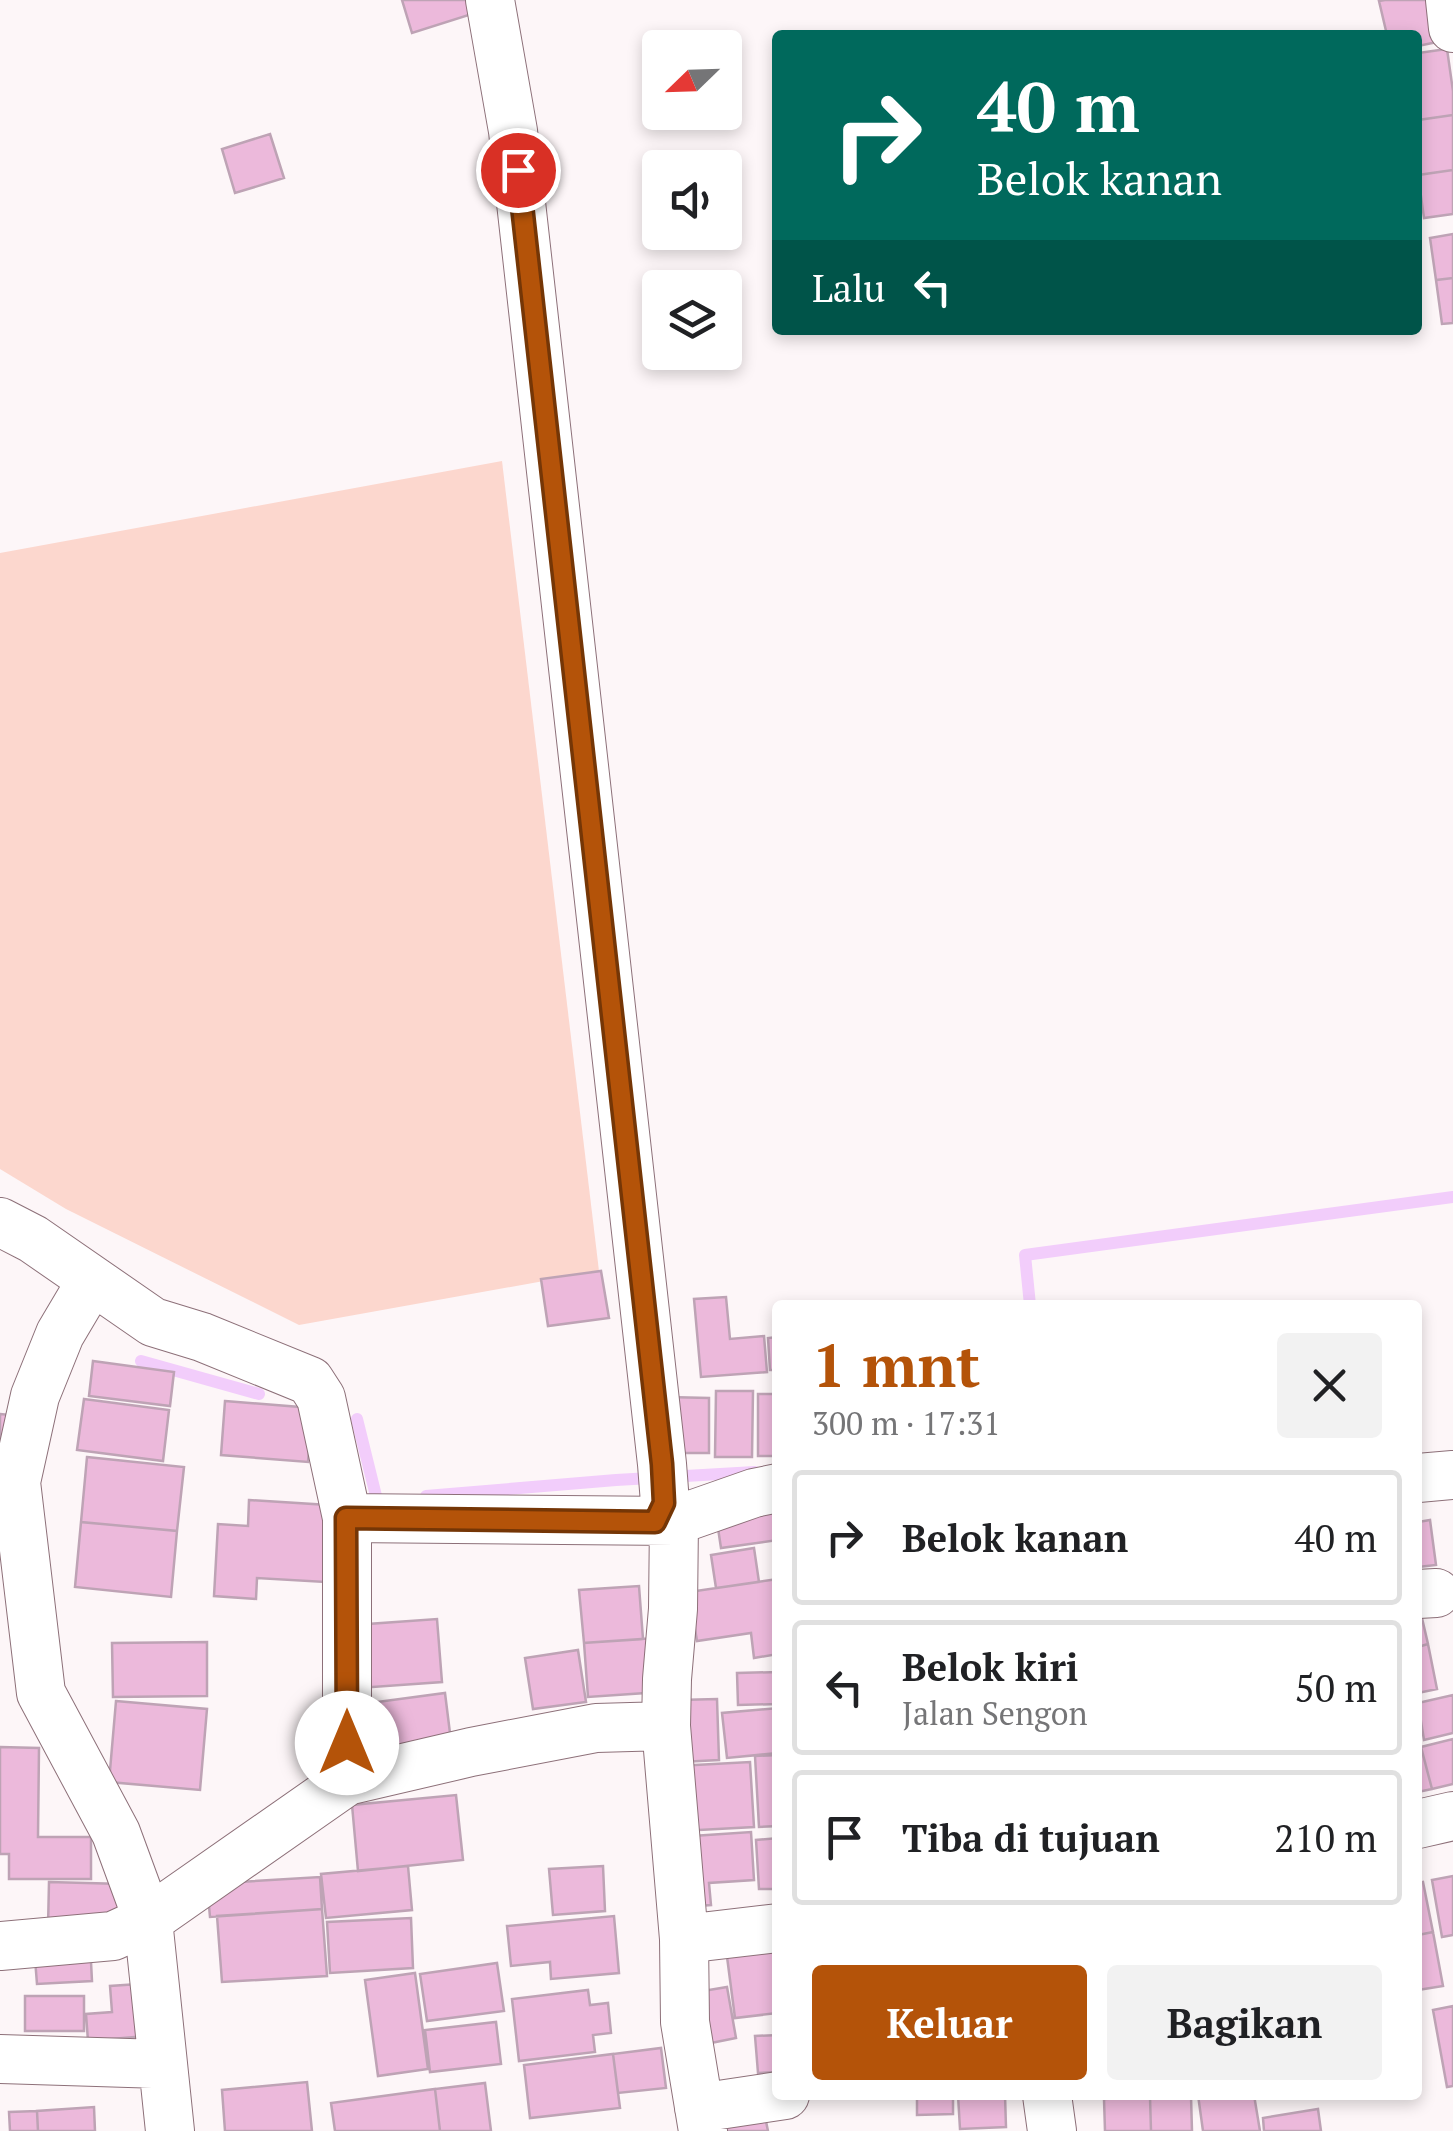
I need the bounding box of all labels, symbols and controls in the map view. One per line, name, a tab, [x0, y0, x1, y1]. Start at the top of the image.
north arrow	[642, 30, 742, 130]
map controls	[642, 30, 742, 370]
text: 40 m	[977, 59, 1140, 152]
icon: right	[812, 70, 942, 200]
pin	[476, 128, 561, 213]
icon: arrive	[491, 143, 546, 198]
text: Belok kanan	[977, 148, 1222, 208]
button: sound	[642, 150, 742, 250]
icon: left	[905, 260, 960, 315]
text: Lalu	[812, 263, 885, 313]
button: layers	[642, 270, 742, 370]
text: 1 mnt	[812, 1325, 980, 1404]
button: close	[1277, 1333, 1382, 1438]
text: 300 m · 17:31	[812, 1402, 1000, 1444]
icon: right	[817, 1510, 872, 1565]
text: Belok kanan	[902, 1513, 1128, 1563]
text: 40 m	[1294, 1513, 1377, 1563]
text: Belok kiri	[902, 1642, 1078, 1692]
icon: left	[817, 1660, 872, 1715]
text: 50 m	[1294, 1663, 1377, 1713]
position arrow	[295, 1691, 399, 1795]
text: Jalan Sengon	[902, 1692, 1087, 1734]
icon: arrive	[817, 1810, 872, 1865]
text: Tiba di tujuan	[902, 1813, 1160, 1863]
text: 210 m	[1274, 1813, 1377, 1863]
button: Keluar	[812, 1965, 1087, 2080]
button: Bagikan	[1107, 1965, 1382, 2080]

